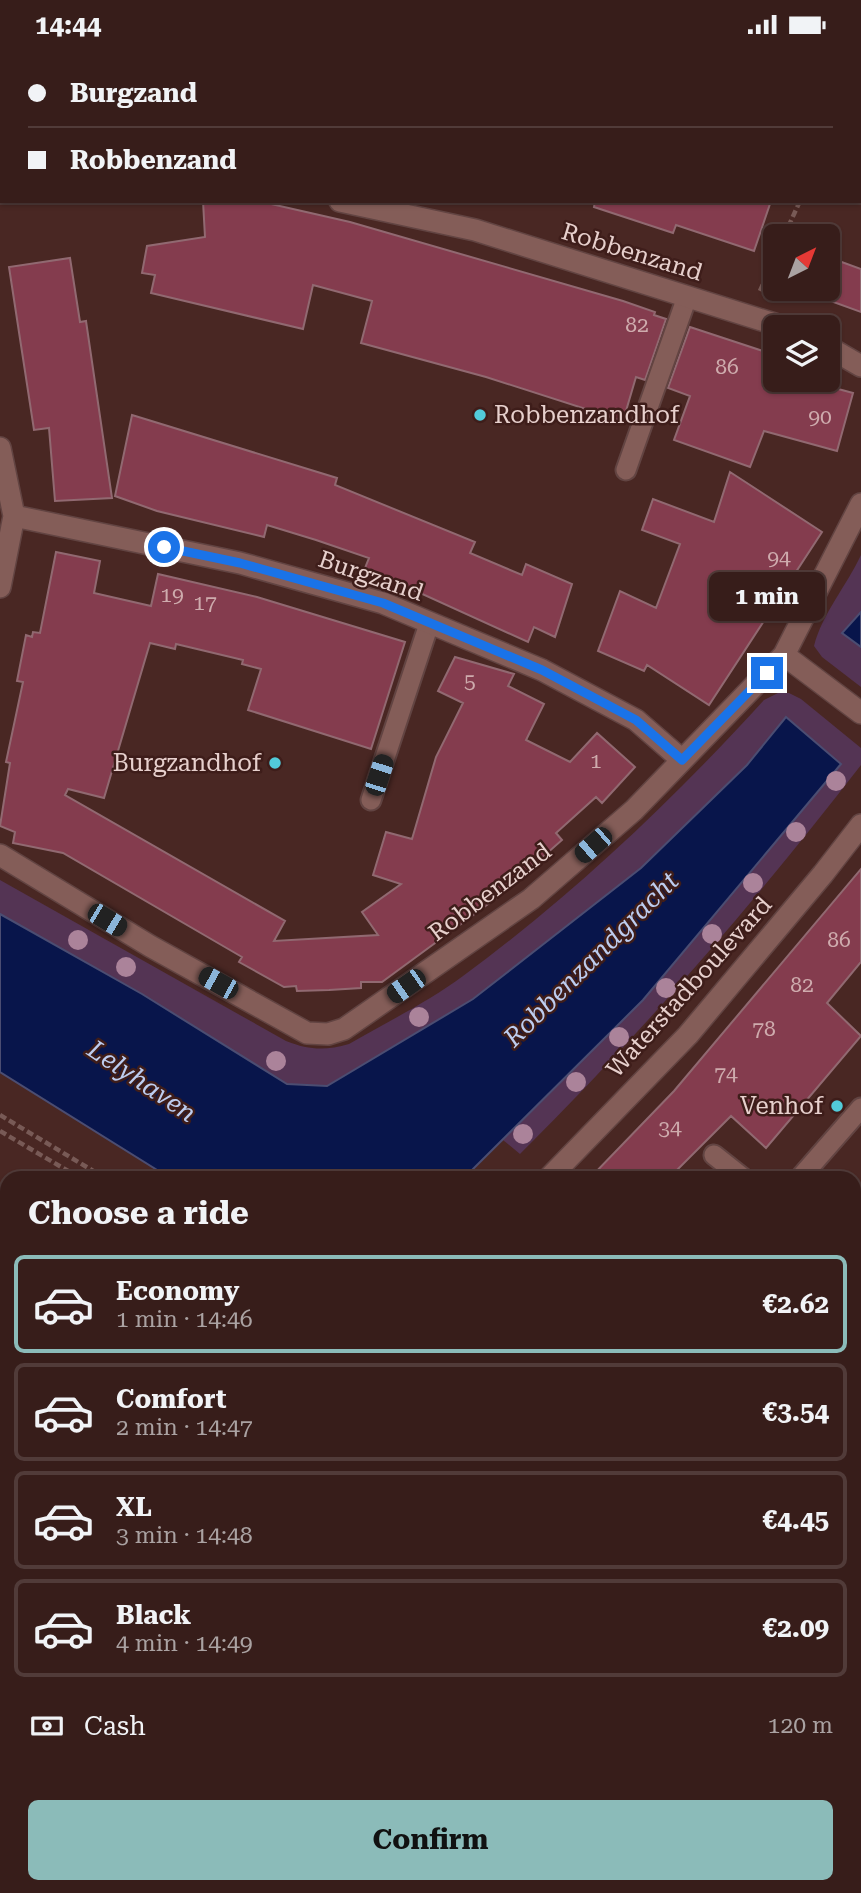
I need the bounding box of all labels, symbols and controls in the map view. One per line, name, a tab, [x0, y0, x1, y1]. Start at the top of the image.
text: 14:44	[35, 10, 101, 40]
text: Burgzand	[70, 78, 197, 108]
text: Robbenzand	[70, 145, 237, 175]
street label: Robbenzand	[558, 217, 706, 287]
north arrow	[763, 224, 840, 301]
map controls	[763, 224, 840, 392]
house number: 82	[625, 313, 649, 337]
button: layers	[763, 315, 840, 392]
house number: 86	[715, 355, 739, 379]
place label: Robbenzandhof	[494, 401, 680, 429]
house number: 90	[808, 405, 832, 429]
marker: Robbenzandhof	[472, 407, 488, 423]
route start	[148, 531, 180, 563]
street label: Burgzand	[315, 545, 427, 607]
house number: 94	[767, 546, 791, 570]
callout: 1 min	[709, 571, 825, 621]
house number: 19	[160, 583, 184, 607]
text: 1 min	[735, 583, 799, 610]
house number: 17	[193, 591, 217, 615]
route end	[751, 657, 783, 689]
house number: 5	[464, 669, 476, 693]
place label: Burgzandhof	[113, 749, 262, 777]
house number: 1	[590, 749, 602, 773]
car	[363, 752, 396, 798]
marker: Burgzandhof	[267, 755, 283, 771]
car	[571, 823, 616, 867]
street label: Robbenzand	[423, 837, 557, 947]
water label: Robbenzandgracht	[497, 865, 685, 1053]
street label: Waterstadboulevard	[601, 891, 777, 1083]
car	[84, 900, 131, 940]
house number: 86	[827, 928, 851, 952]
car	[195, 964, 242, 1002]
car	[383, 965, 430, 1007]
house number: 82	[790, 973, 814, 997]
house number: 78	[752, 1017, 776, 1041]
water label: Lelyhaven	[81, 1033, 202, 1128]
house number: 74	[714, 1062, 738, 1086]
place label: Venhof	[740, 1092, 824, 1120]
marker: Venhof	[829, 1098, 845, 1114]
house number: 34	[658, 1116, 682, 1140]
text: Choose a ride	[28, 1194, 249, 1232]
icon: car	[32, 1273, 95, 1336]
text: Economy	[116, 1276, 239, 1306]
text: €2.62	[763, 1289, 829, 1319]
text: 1 min · 14:46	[116, 1306, 253, 1333]
icon: car	[32, 1381, 95, 1444]
text: Comfort	[116, 1384, 226, 1414]
text: €3.54	[763, 1397, 829, 1427]
text: 2 min · 14:47	[116, 1414, 253, 1441]
icon: car	[32, 1489, 95, 1552]
text: XL	[116, 1492, 152, 1522]
text: €4.45	[763, 1505, 829, 1535]
text: 3 min · 14:48	[116, 1522, 253, 1549]
icon: car	[32, 1597, 95, 1660]
text: Black	[116, 1600, 191, 1630]
text: €2.09	[763, 1613, 829, 1643]
text: 4 min · 14:49	[116, 1630, 253, 1657]
icon: cash	[28, 1707, 66, 1745]
text: Cash	[84, 1711, 146, 1741]
text: 120 m	[768, 1712, 833, 1739]
button: Confirm	[28, 1800, 833, 1880]

